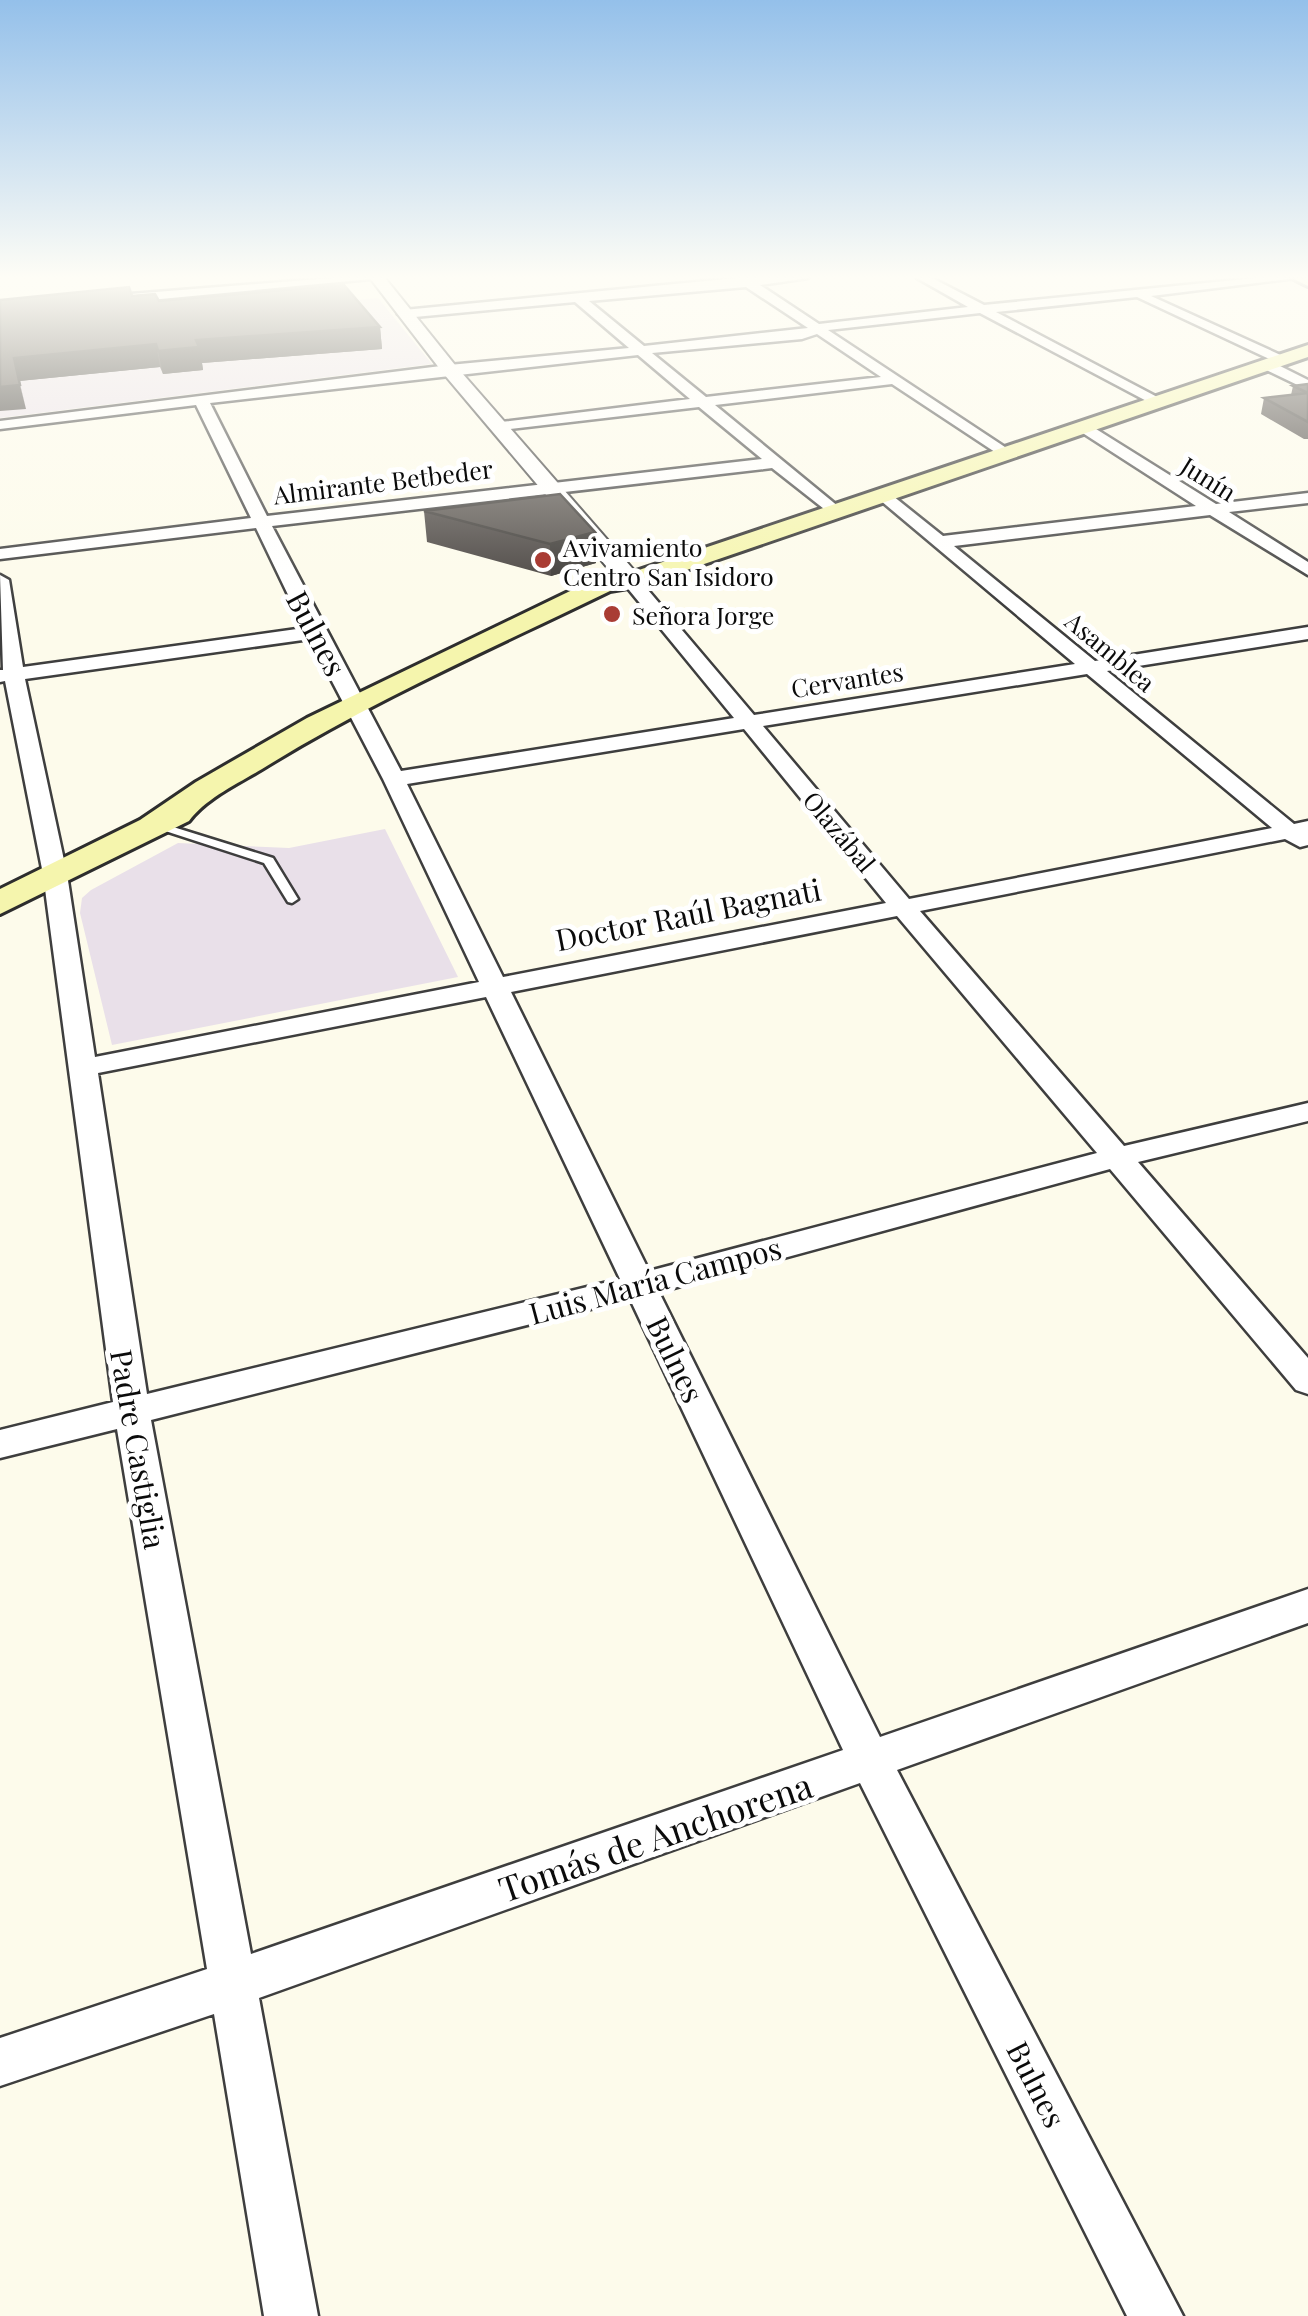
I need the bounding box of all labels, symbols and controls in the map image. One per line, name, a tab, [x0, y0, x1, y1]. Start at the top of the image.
street label: Junín	[1174, 448, 1243, 508]
street label: Almirante Betbeder	[270, 451, 495, 511]
place label: Avivamiento Centro San Isidoro	[562, 530, 774, 592]
marker: Avivamiento Centro San Isidoro	[532, 549, 554, 571]
street label: Bulnes	[278, 583, 356, 683]
place label: Señora Jorge	[632, 598, 774, 631]
marker: Señora Jorge	[601, 603, 623, 625]
street label: Asamblea	[1058, 603, 1163, 699]
street label: Cervantes	[789, 654, 905, 704]
street label: Olazábal	[797, 784, 883, 878]
street label: Doctor Raúl Bagnati	[552, 869, 824, 959]
street label: Luis María Campos	[525, 1227, 785, 1333]
street label: Bulnes	[638, 1309, 714, 1409]
street label: Padre Castiglia	[102, 1346, 176, 1552]
street label: Tomás de Anchorena	[492, 1760, 818, 1912]
street label: Bulnes	[998, 2034, 1076, 2134]

